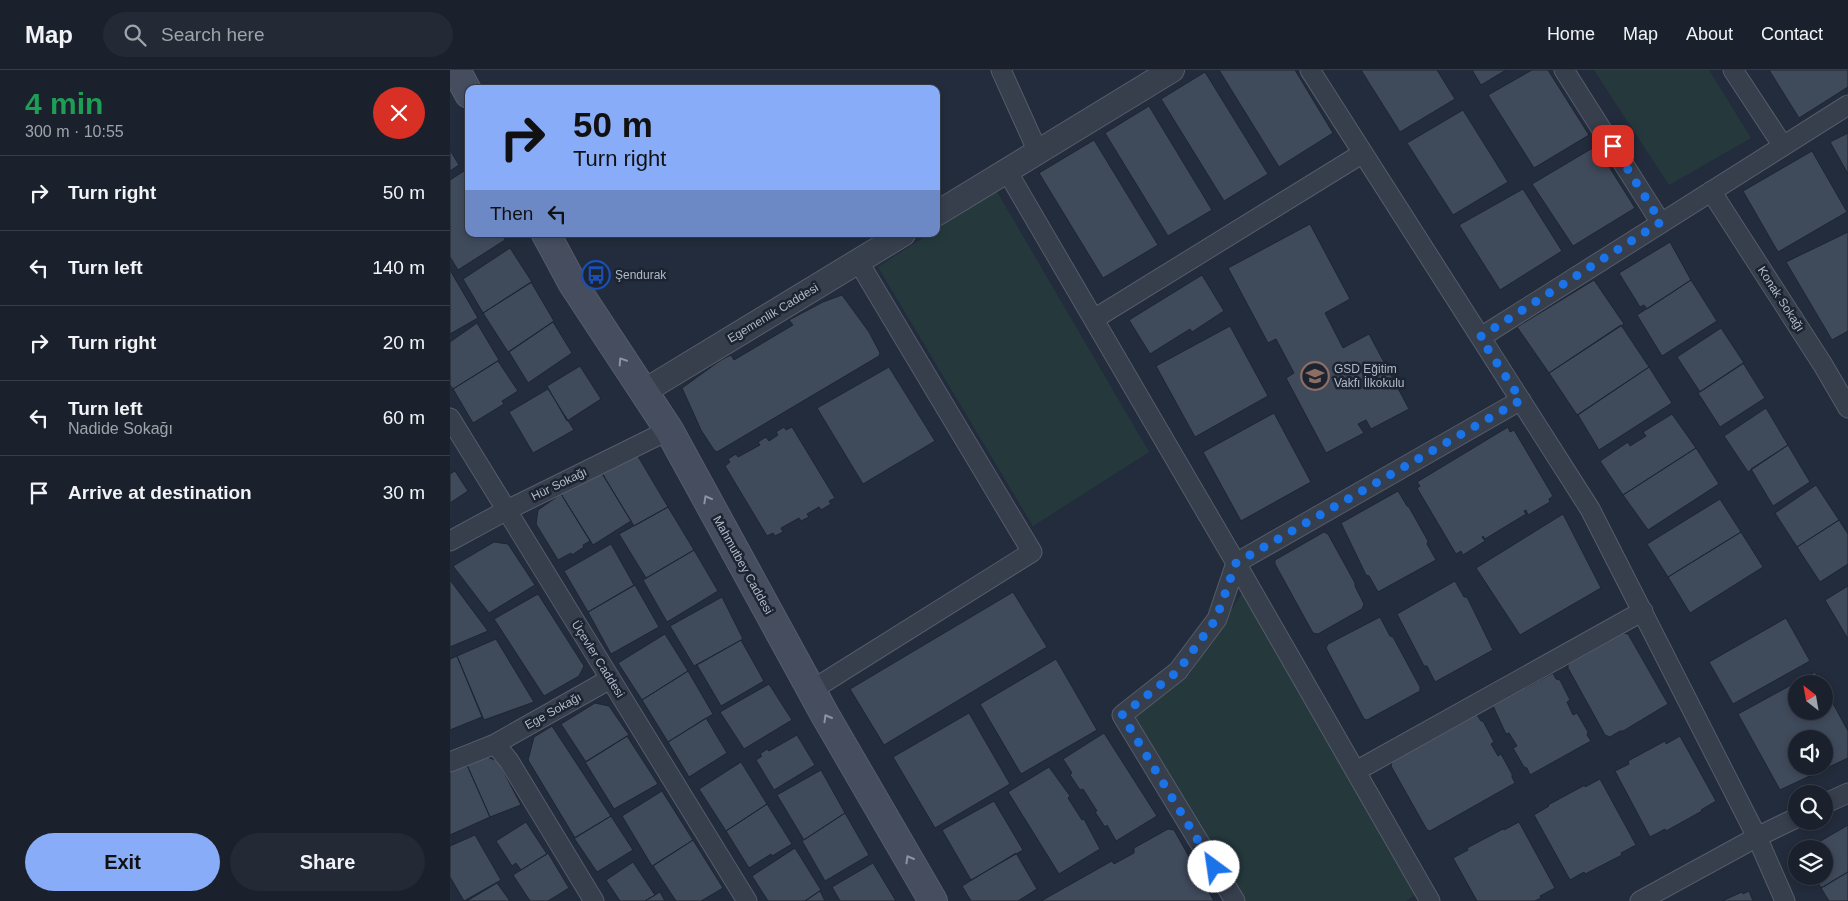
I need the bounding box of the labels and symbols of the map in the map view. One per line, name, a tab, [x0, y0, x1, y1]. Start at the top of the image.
pin	[1592, 125, 1634, 167]
bus stop icon: Şendurak	[581, 260, 611, 290]
street label: Konak Sokağı	[1755, 264, 1807, 334]
place label: Şendurak	[615, 268, 667, 282]
street label: Egemenlik Caddesi	[725, 280, 821, 346]
one-way arrow	[619, 357, 629, 366]
school or university icon: GSD Eğitim Vakfı İlkokulu	[1300, 361, 1330, 391]
place label: GSD Eğitim Vakfı İlkokulu	[1334, 362, 1404, 390]
street label: Hür Sokağı	[529, 465, 589, 503]
one-way arrow	[703, 496, 713, 505]
street label: Mahmutbey Caddesi	[710, 513, 776, 617]
street label: Üçevler Caddesi	[569, 618, 627, 700]
north arrow	[1788, 675, 1832, 720]
street label: Ege Sokağı	[522, 690, 584, 732]
one-way arrow	[823, 715, 833, 724]
position arrow	[1187, 840, 1239, 892]
one-way arrow	[905, 855, 915, 864]

